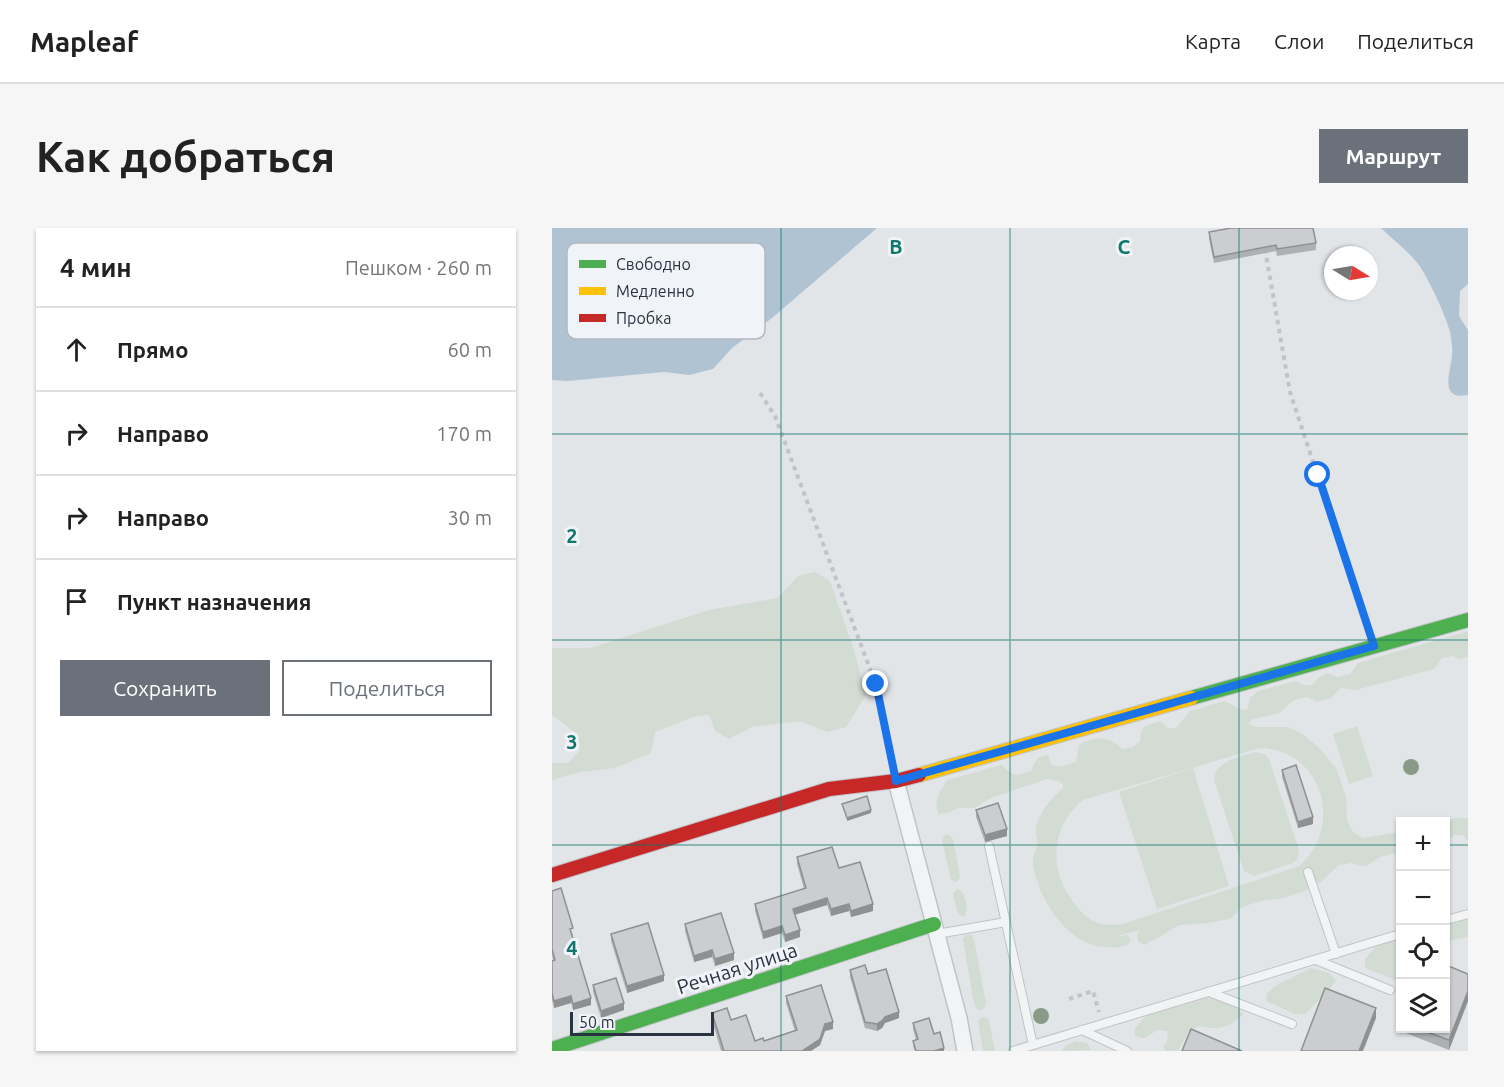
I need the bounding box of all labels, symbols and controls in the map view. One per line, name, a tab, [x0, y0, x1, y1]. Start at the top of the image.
text: Mapleaf	[30, 26, 138, 57]
text: Карта	[1185, 29, 1241, 53]
text: Слои	[1274, 29, 1324, 53]
text: Поделиться	[1357, 29, 1474, 53]
button: Маршрут	[1319, 129, 1468, 183]
text: Как добраться	[36, 133, 335, 180]
text: B	[889, 235, 903, 258]
text: C	[1118, 235, 1131, 258]
legend	[567, 243, 765, 339]
north arrow	[1324, 246, 1378, 300]
text: 4 мин	[60, 253, 132, 282]
text: Свободно	[616, 255, 691, 273]
text: Пешком · 260 m	[345, 256, 492, 279]
text: Медленно	[616, 282, 695, 300]
text: Пробка	[616, 309, 672, 327]
icon: ahead	[60, 333, 93, 366]
text: Прямо	[117, 337, 188, 362]
text: 60 m	[448, 338, 492, 361]
icon: right	[60, 417, 93, 450]
text: Направо	[117, 421, 209, 446]
text: 170 m	[436, 422, 492, 445]
route start	[1304, 461, 1330, 487]
icon: right	[60, 501, 93, 534]
text: Направо	[117, 505, 209, 530]
text: 30 m	[448, 506, 492, 529]
text: 2	[566, 524, 578, 547]
icon: arrive	[60, 585, 93, 618]
text: Пункт назначения	[117, 589, 311, 614]
button: Сохранить	[60, 660, 270, 716]
button: Поделиться	[282, 660, 492, 716]
route end	[862, 670, 888, 696]
text: 3	[566, 730, 578, 753]
map controls	[1396, 817, 1450, 1033]
button: +	[1396, 817, 1450, 871]
button: −	[1396, 871, 1450, 925]
button: locate	[1396, 925, 1450, 979]
text: 4	[566, 936, 578, 959]
street label: Речная улица	[674, 938, 800, 998]
button: layers	[1396, 979, 1450, 1033]
scale bar	[570, 1009, 714, 1036]
text: 50 m	[579, 1013, 615, 1031]

